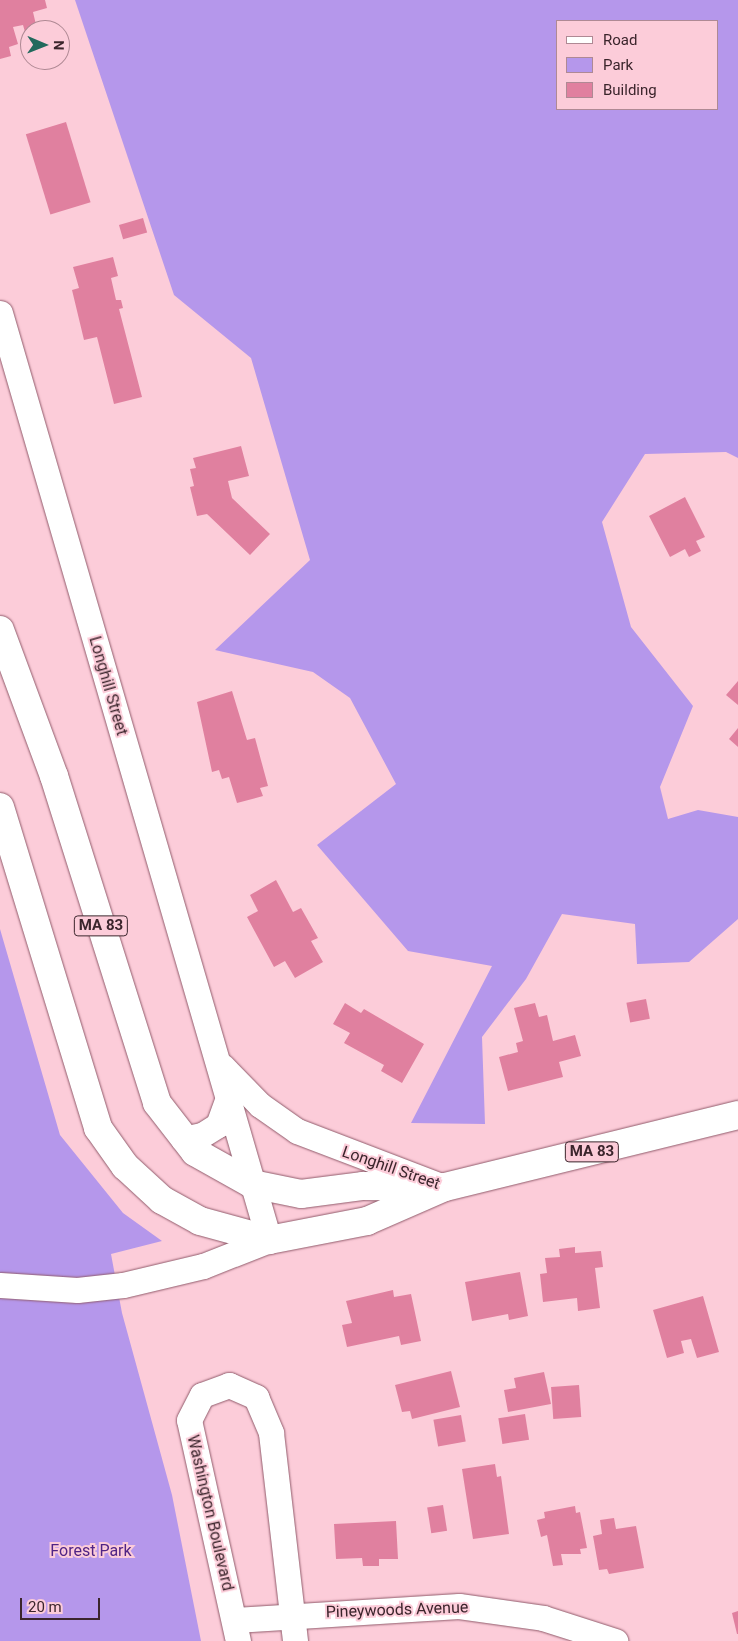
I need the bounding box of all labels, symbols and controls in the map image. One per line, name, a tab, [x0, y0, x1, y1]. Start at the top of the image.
north arrow	[20, 20, 70, 70]
legend	[556, 20, 718, 110]
text: Road	[603, 31, 637, 49]
text: N	[51, 40, 67, 50]
text: Park	[603, 56, 633, 74]
text: Building	[603, 81, 657, 99]
street label: Longhill Street	[85, 634, 131, 738]
road number: MA 83	[74, 914, 128, 938]
road number: MA 83	[564, 1140, 620, 1164]
street label: Longhill Street	[340, 1142, 442, 1194]
street label: Washington Boulevard	[183, 1433, 237, 1593]
park label: Forest Park	[50, 1541, 132, 1561]
scale bar	[22, 1588, 102, 1620]
text: 20 m	[28, 1598, 62, 1616]
street label: Pineywoods Avenue	[325, 1598, 469, 1622]

